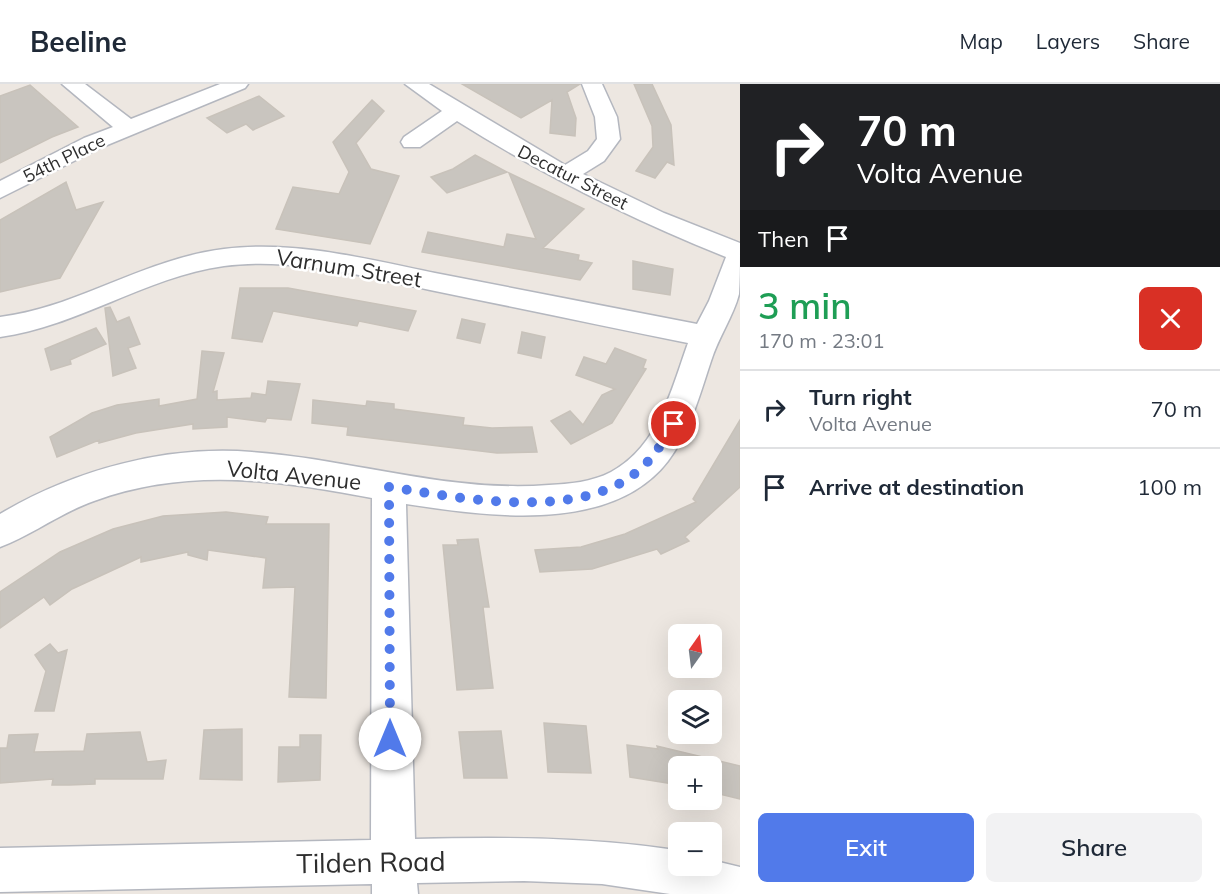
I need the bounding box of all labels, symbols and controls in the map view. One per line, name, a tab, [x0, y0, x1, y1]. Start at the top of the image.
text: Beeline	[30, 24, 127, 59]
text: Map	[960, 28, 1003, 54]
text: Layers	[1036, 28, 1100, 54]
text: Share	[1133, 28, 1190, 54]
text: 70 m	[857, 104, 957, 157]
icon: right	[758, 108, 836, 186]
street label: 54th Place	[19, 128, 109, 188]
street label: Decatur Street	[514, 139, 632, 215]
text: Volta Avenue	[857, 156, 1023, 190]
icon: arrive	[821, 222, 854, 255]
text: Then	[758, 225, 809, 253]
street label: Varnum Street	[274, 243, 424, 293]
text: 3 min	[758, 283, 852, 328]
button: close	[1139, 287, 1202, 350]
text: 170 m · 23:01	[758, 328, 884, 353]
text: Turn right	[809, 383, 912, 411]
icon: right	[758, 393, 791, 426]
text: 70 m	[1151, 395, 1202, 423]
pin	[648, 398, 699, 449]
icon: arrive	[657, 407, 690, 440]
text: Volta Avenue	[809, 411, 932, 436]
street label: Volta Avenue	[225, 454, 363, 496]
icon: arrive	[758, 471, 791, 504]
text: Arrive at destination	[809, 473, 1024, 501]
text: 100 m	[1137, 473, 1202, 501]
north arrow	[668, 624, 722, 678]
map controls	[668, 624, 722, 876]
button: layers	[668, 690, 722, 744]
position arrow	[358, 707, 422, 771]
button: +	[668, 756, 722, 810]
button: Exit	[758, 813, 974, 882]
button: Share	[986, 813, 1202, 882]
button: −	[668, 822, 722, 876]
street label: Tilden Road	[296, 844, 446, 880]

